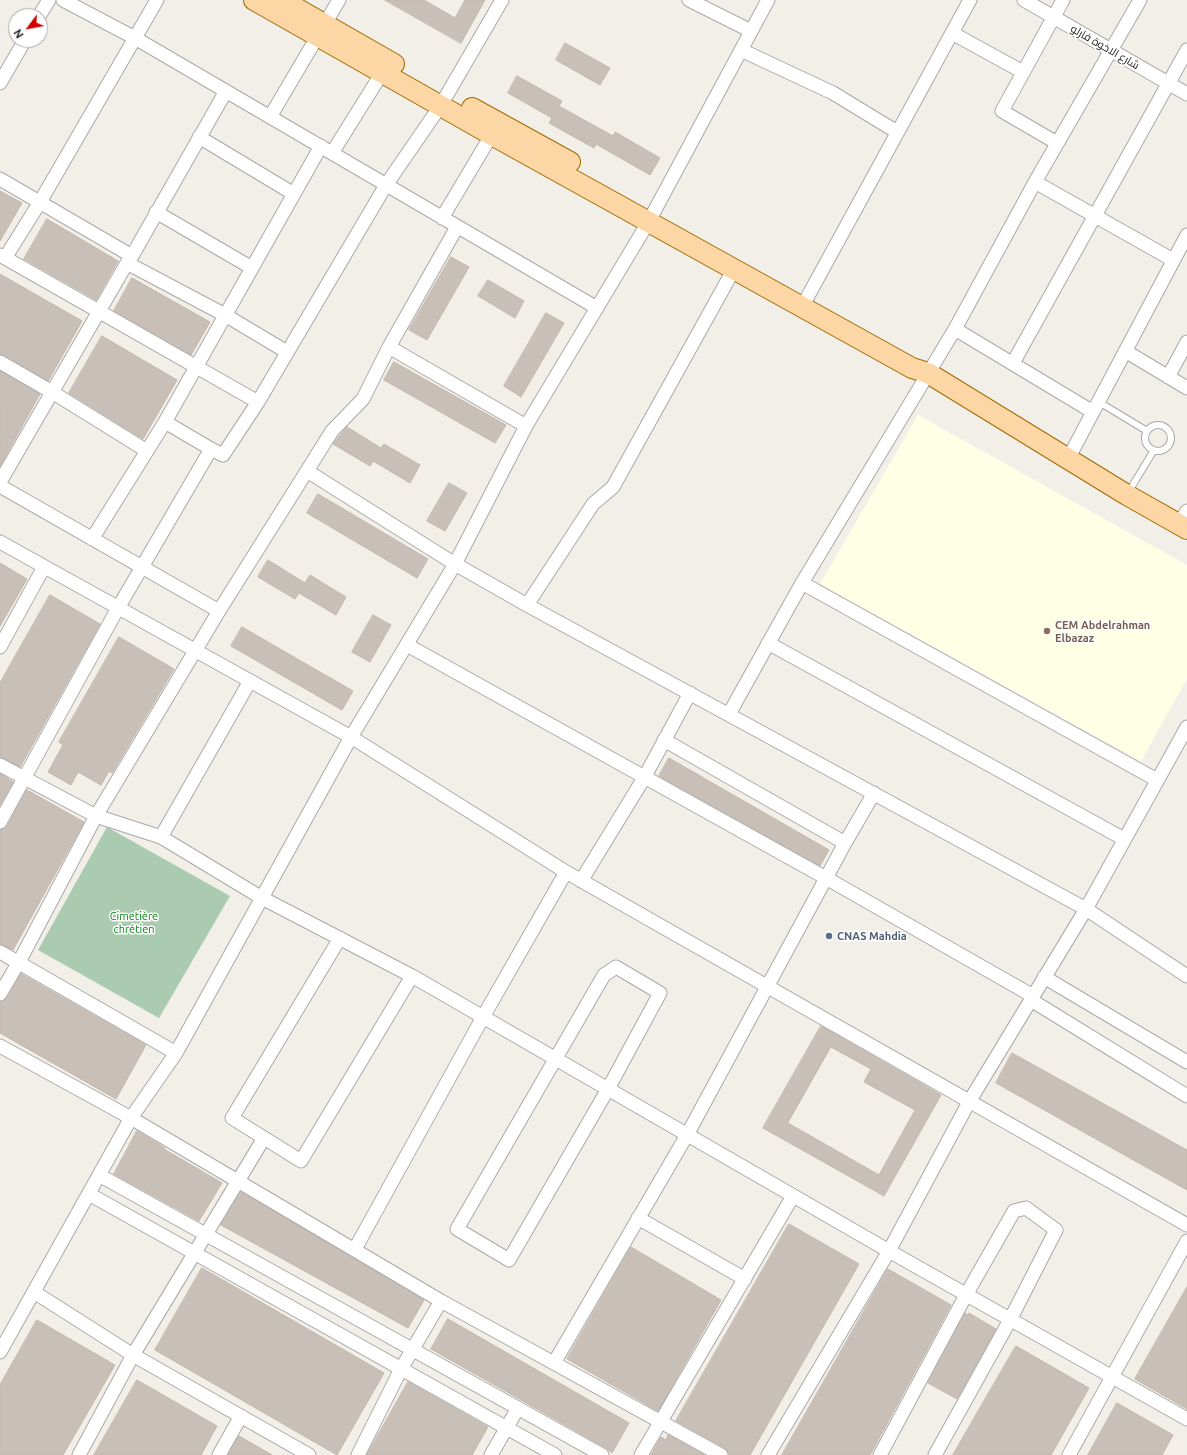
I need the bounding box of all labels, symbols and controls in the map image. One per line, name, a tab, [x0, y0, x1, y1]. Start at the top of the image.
north arrow	[8, 8, 48, 48]
street label: شارع الاخوة فارلو	[1068, 22, 1142, 72]
text: N	[11, 27, 26, 40]
place label: CEM Abdelrahman Elbazaz	[1055, 618, 1150, 644]
marker: CEM Abdelrahman Elbazaz	[1042, 626, 1052, 636]
park label: Cimetière chrétien	[110, 909, 158, 935]
place label: CNAS Mahdia	[837, 929, 907, 943]
marker: CNAS Mahdia	[824, 931, 834, 941]

